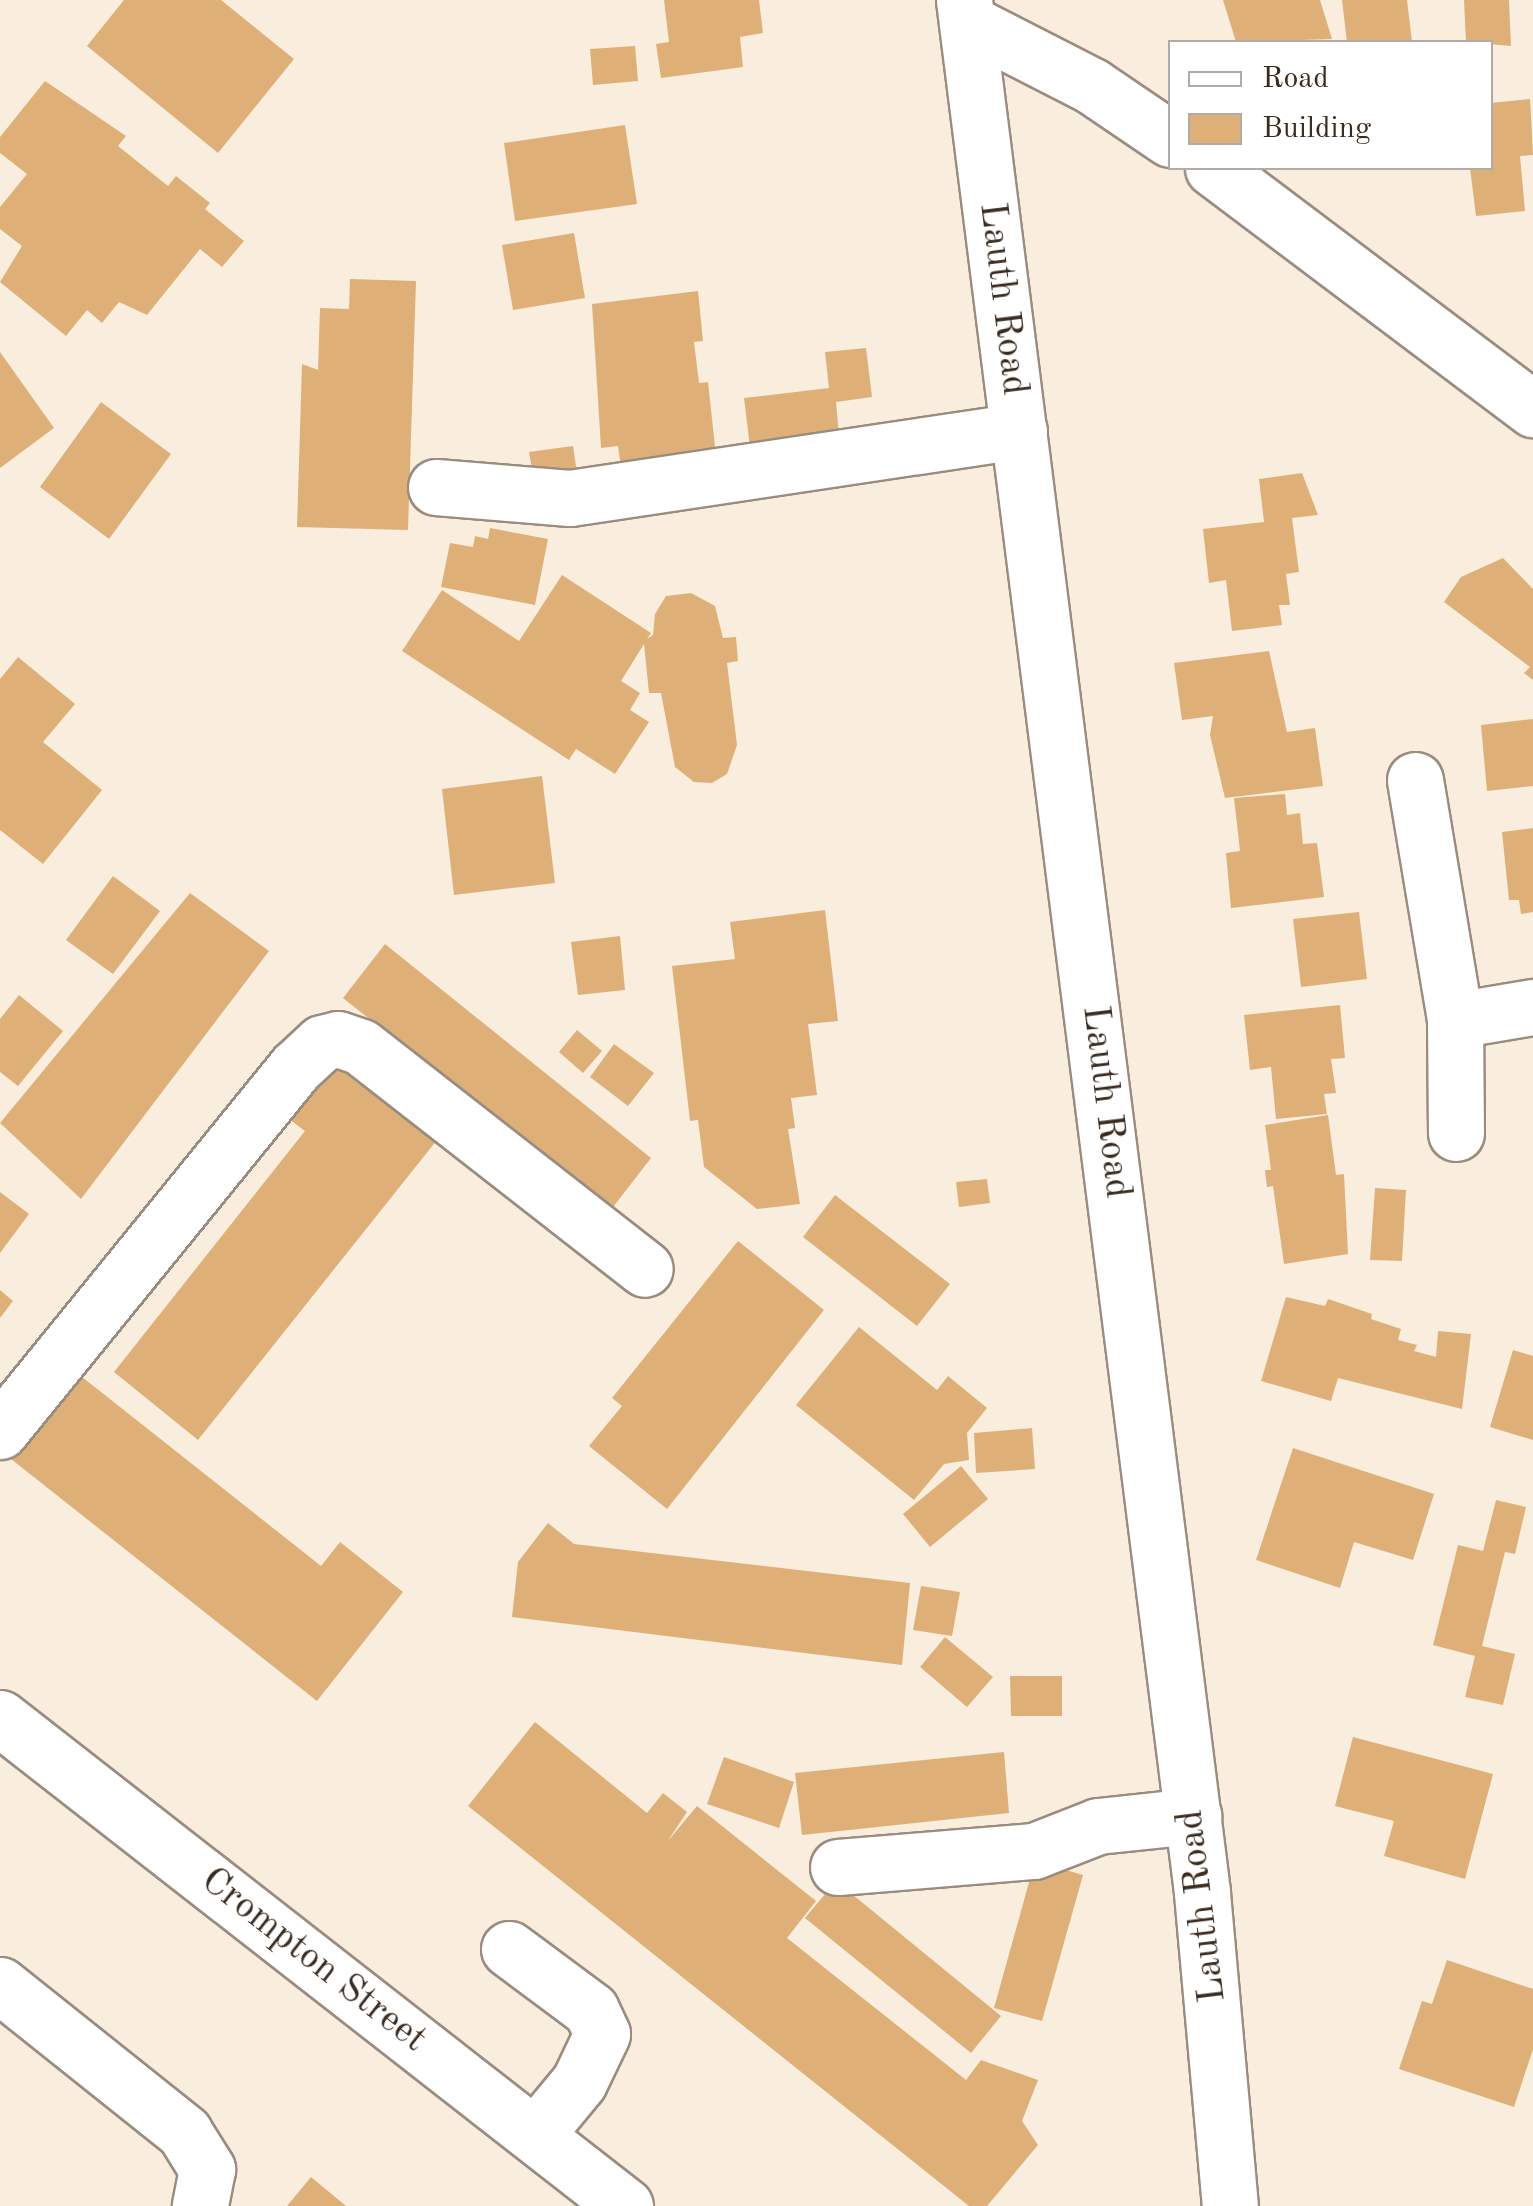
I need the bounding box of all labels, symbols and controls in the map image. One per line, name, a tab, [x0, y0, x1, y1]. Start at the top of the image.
legend	[1168, 40, 1493, 170]
text: Road	[1262, 64, 1329, 94]
text: Building	[1262, 114, 1371, 144]
street label: Lauth Road	[968, 200, 1036, 398]
street label: Lauth Road	[1071, 1003, 1139, 1201]
street label: Lauth Road	[1169, 1807, 1237, 2005]
street label: Crompton Street	[191, 1859, 435, 2063]

